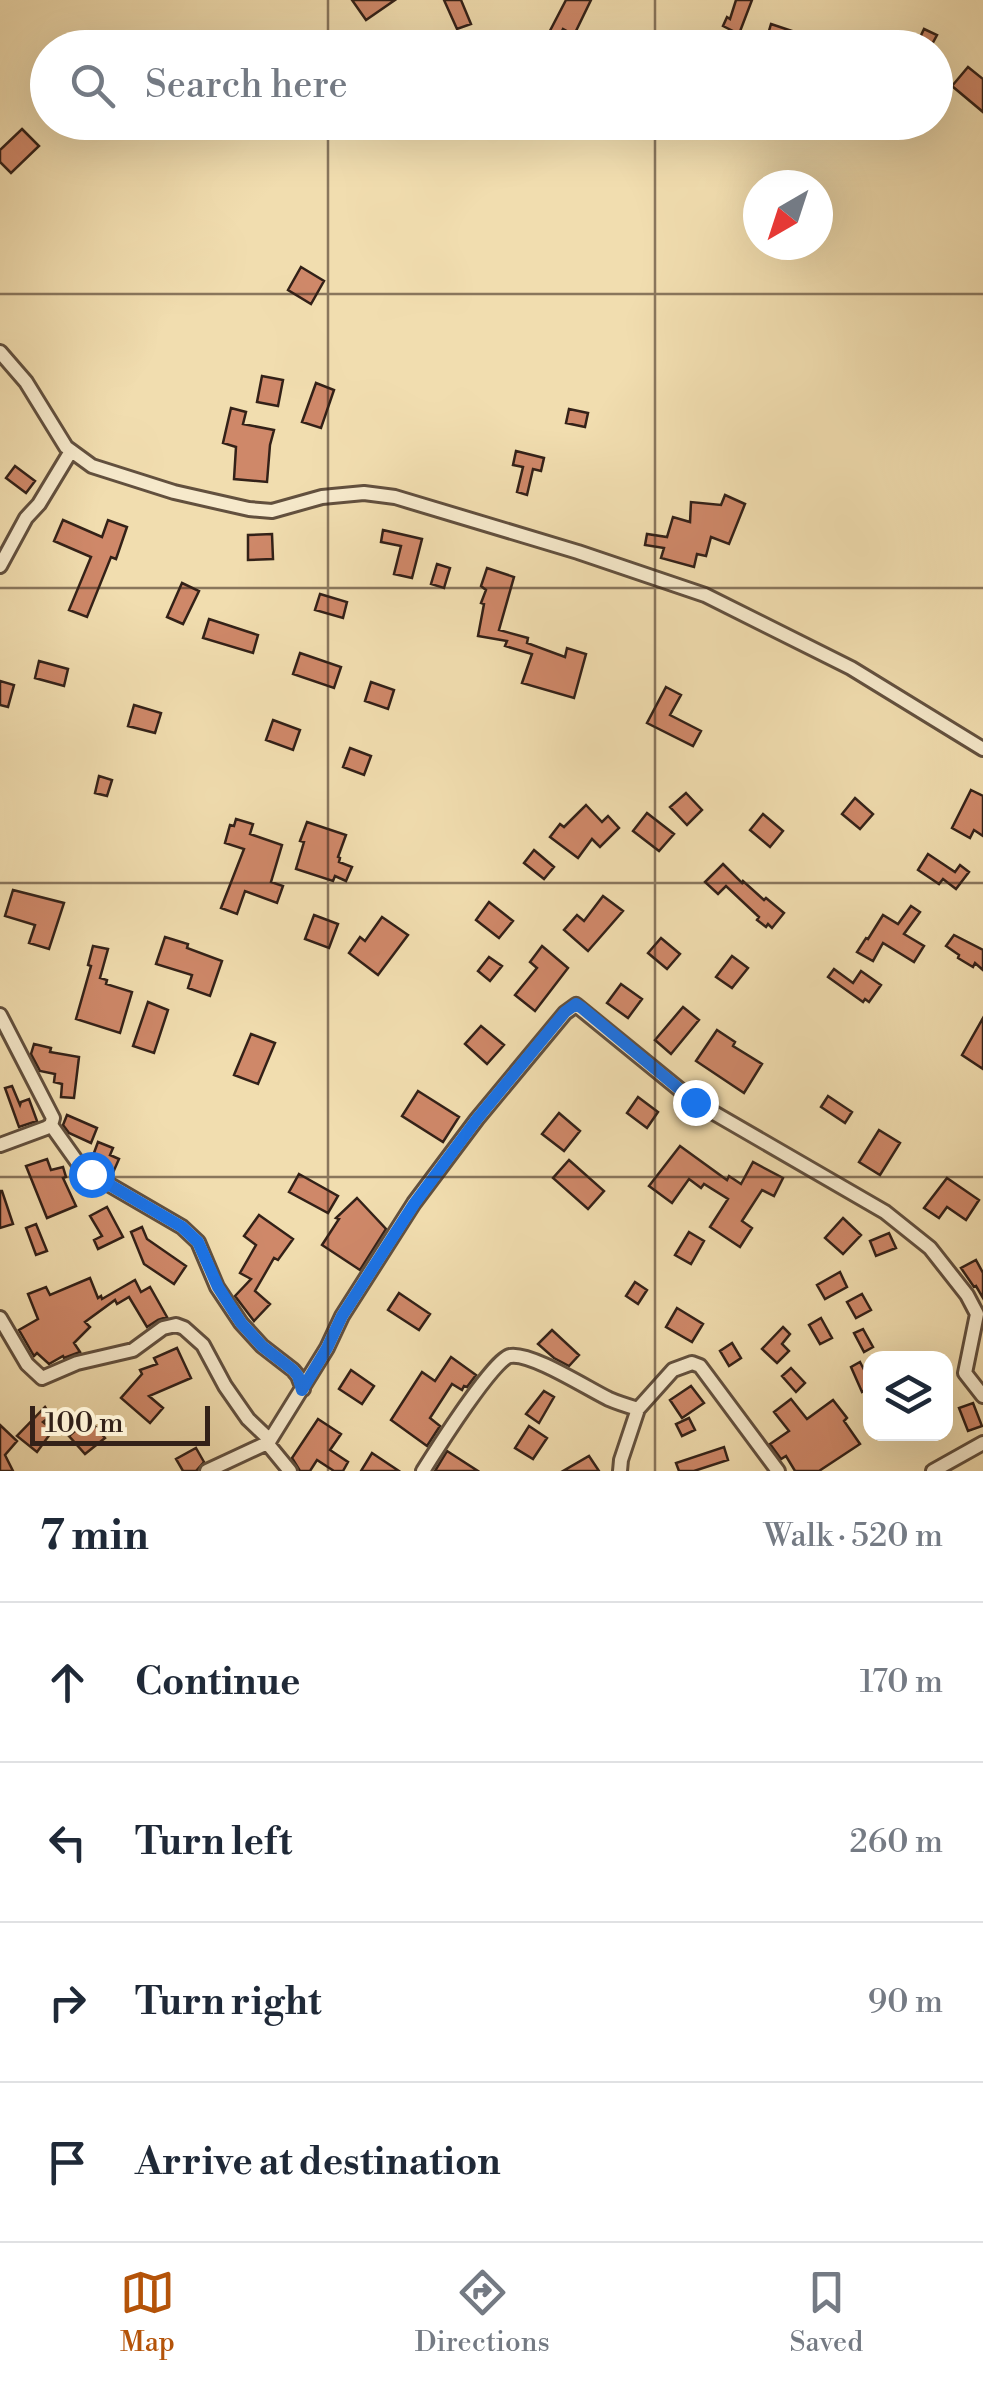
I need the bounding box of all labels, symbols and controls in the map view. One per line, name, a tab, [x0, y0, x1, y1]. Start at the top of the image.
search box	[30, 30, 953, 140]
icon: search	[65, 58, 120, 113]
text: Search here	[145, 62, 348, 109]
north arrow	[743, 170, 833, 260]
route end	[673, 1080, 719, 1126]
route start	[69, 1152, 115, 1198]
map controls	[863, 1351, 953, 1441]
button: layers	[863, 1351, 953, 1441]
scale bar	[30, 1401, 210, 1446]
text: 100 m	[45, 1406, 124, 1441]
text: 7 min	[40, 1510, 149, 1563]
text: Walk · 520 m	[763, 1516, 943, 1556]
icon: ahead	[40, 1655, 95, 1710]
text: Continue	[135, 1659, 300, 1706]
text: 170 m	[860, 1662, 943, 1702]
icon: left	[40, 1815, 95, 1870]
text: Turn left	[135, 1819, 292, 1866]
text: 260 m	[850, 1822, 943, 1862]
icon: right	[40, 1975, 95, 2030]
text: Turn right	[135, 1979, 321, 2026]
text: 90 m	[868, 1982, 943, 2022]
icon: arrive	[40, 2135, 95, 2190]
text: Arrive at destination	[135, 2139, 501, 2186]
tab: Map	[120, 2265, 175, 2360]
tab: Directions	[415, 2265, 550, 2360]
tab: Saved	[790, 2265, 863, 2360]

